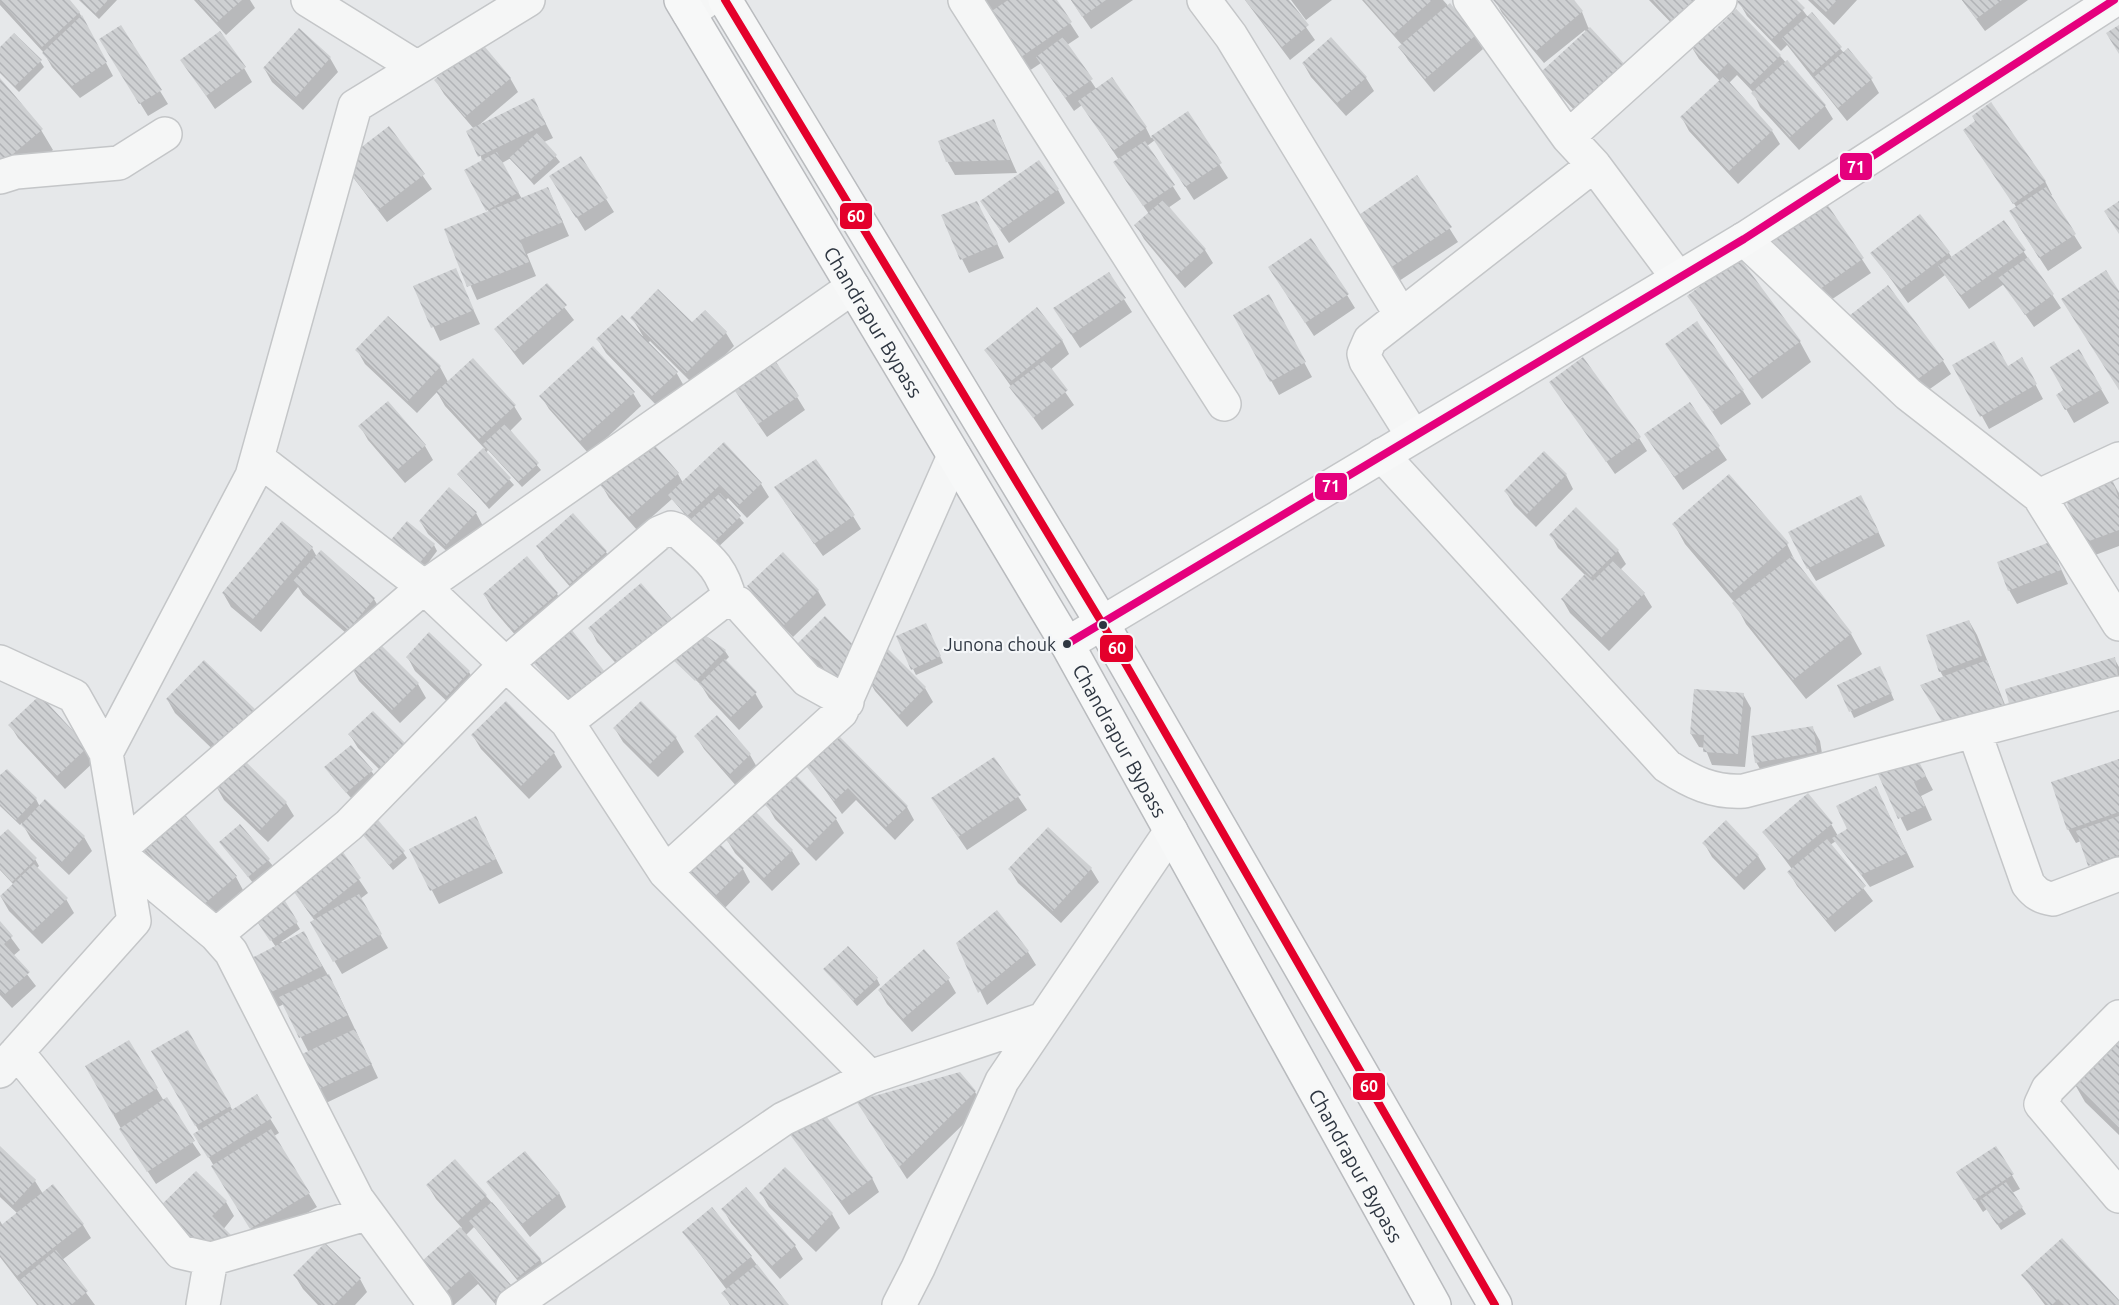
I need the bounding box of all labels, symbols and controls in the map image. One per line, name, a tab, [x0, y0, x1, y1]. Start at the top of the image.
line badge: 71	[1839, 152, 1873, 181]
text: 71	[1847, 158, 1865, 176]
line badge: 60	[839, 202, 873, 230]
text: 60	[847, 207, 865, 225]
street label: Chandrapur Bypass	[820, 242, 928, 401]
line badge: 71	[1314, 472, 1348, 501]
text: 71	[1322, 477, 1340, 495]
unlabelled marker	[1097, 619, 1109, 631]
place label: Junona chouk	[944, 634, 1056, 654]
line badge: 60	[1099, 634, 1134, 663]
marker: Junona chouk	[1061, 638, 1073, 650]
text: 60	[1108, 639, 1126, 657]
street label: Chandrapur Bypass	[1069, 660, 1172, 821]
line badge: 60	[1352, 1072, 1386, 1101]
text: 60	[1360, 1077, 1378, 1095]
street label: Chandrapur Bypass	[1305, 1084, 1408, 1246]

